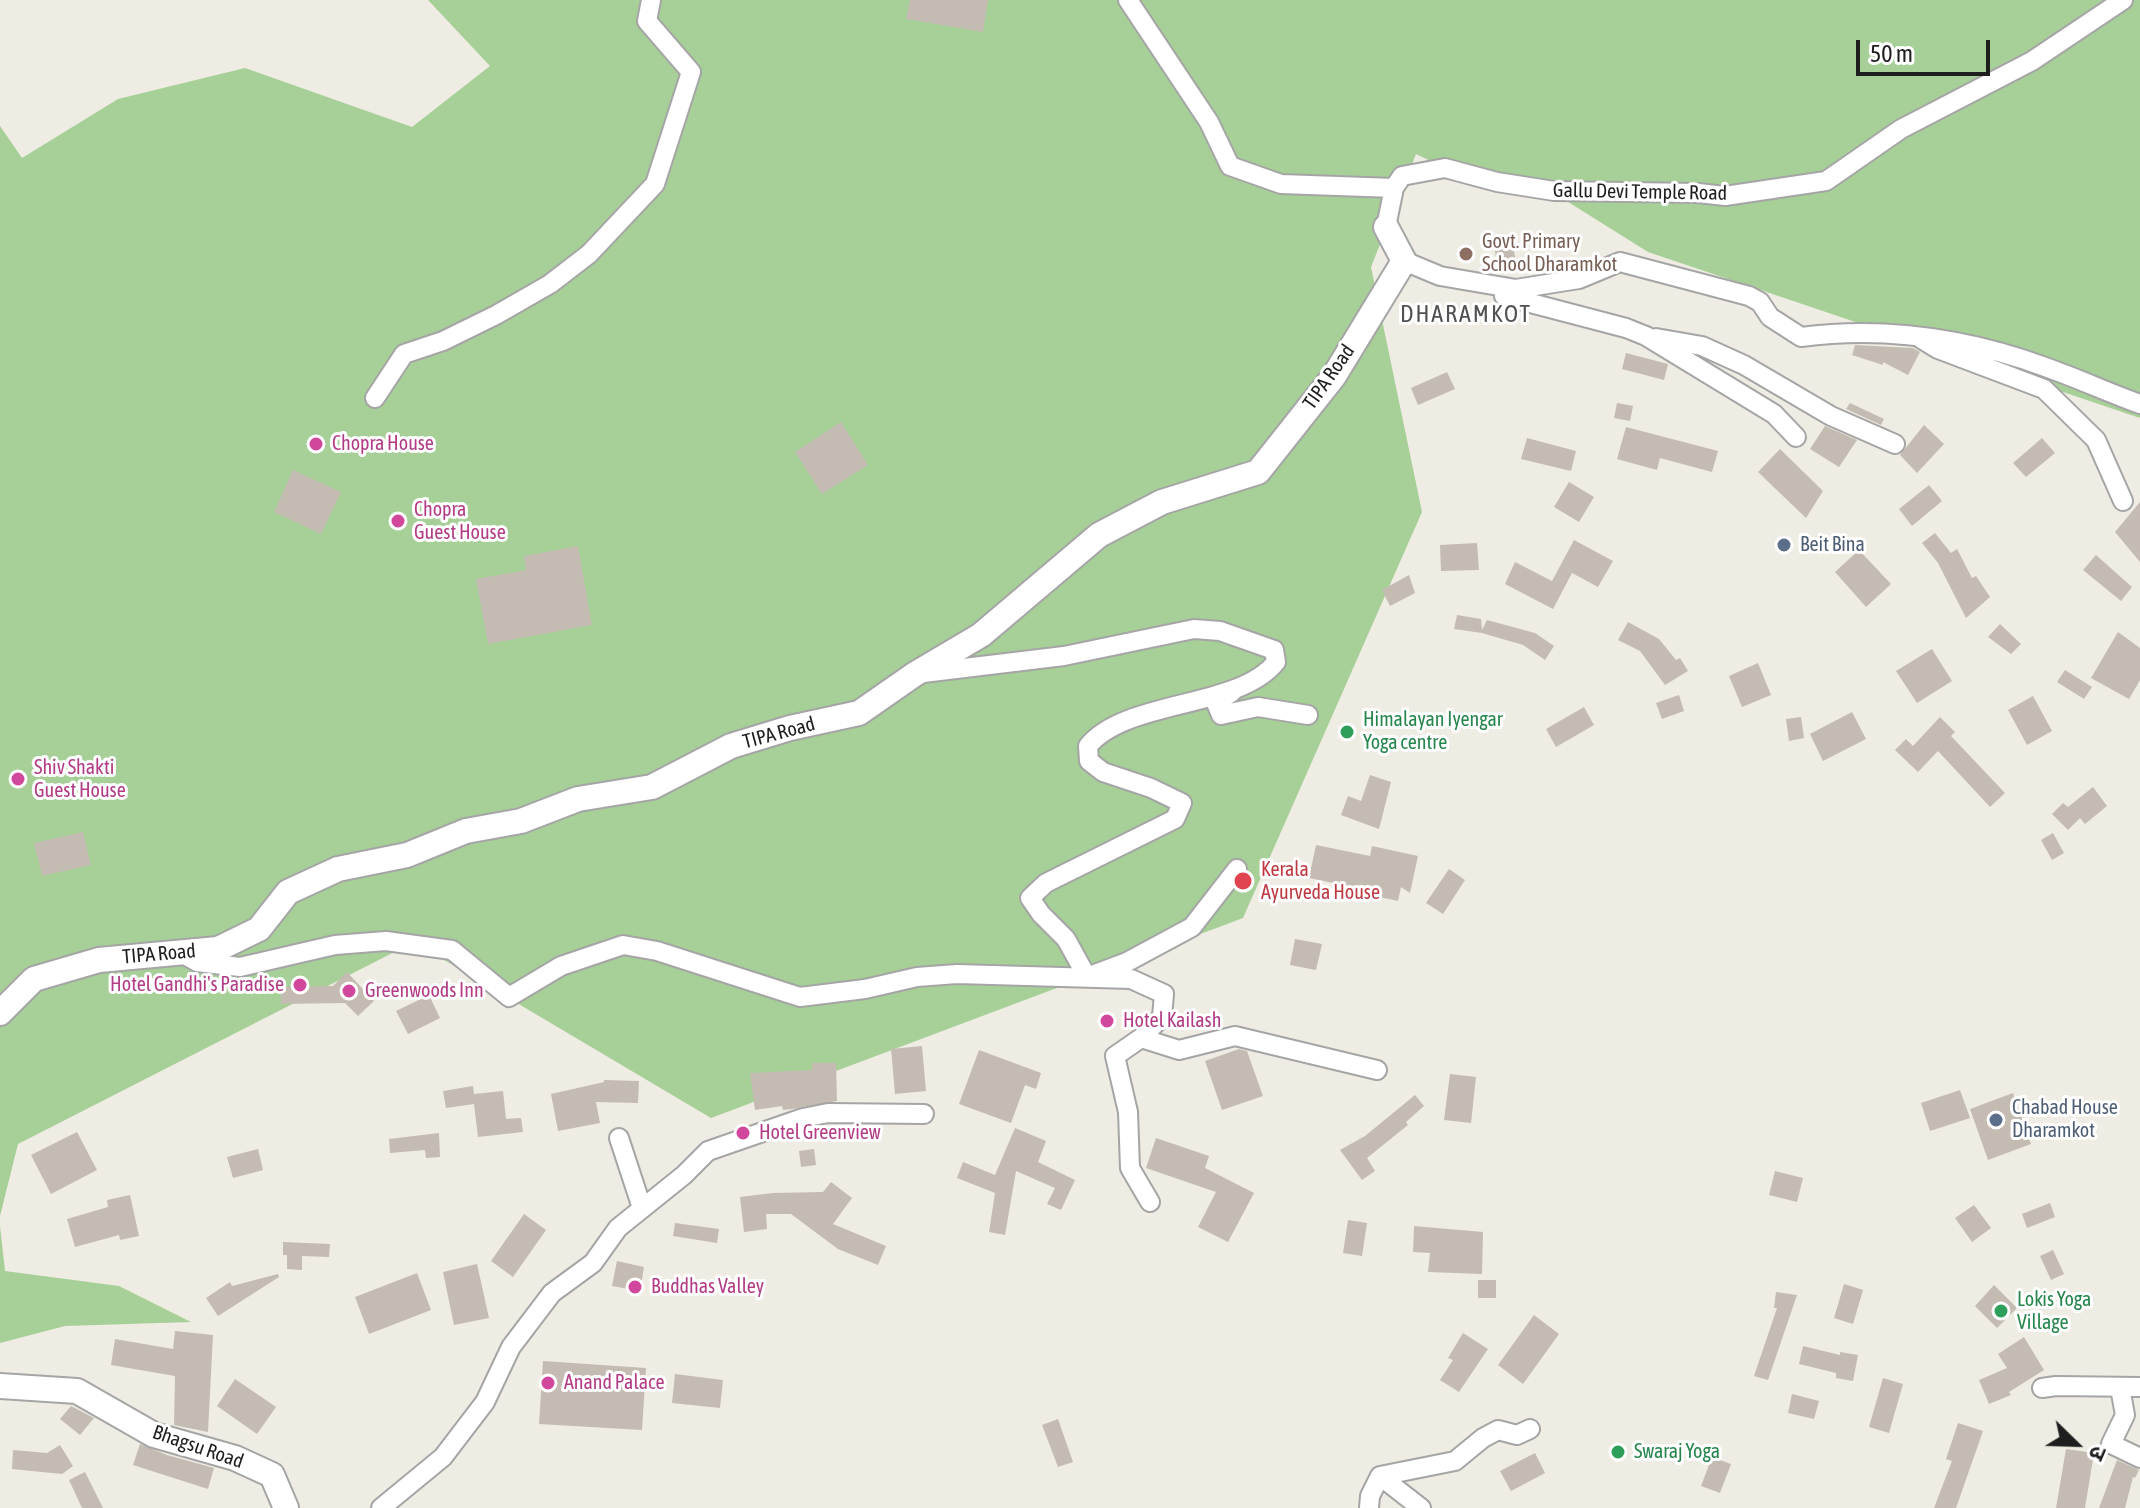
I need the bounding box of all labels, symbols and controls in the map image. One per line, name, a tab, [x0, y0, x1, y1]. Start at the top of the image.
scale bar	[1860, 24, 1994, 74]
text: 50 m	[1870, 40, 1913, 67]
street label: Gallu Devi Temple Road	[1553, 178, 1727, 206]
place label: Govt. Primary School Dharamkot	[1482, 230, 1617, 277]
marker: Govt. Primary School Dharamkot	[1457, 245, 1475, 263]
district label: DHARAMKOT	[1400, 300, 1532, 328]
street label: TIPA Road	[1298, 340, 1360, 414]
place label: Chopra House	[332, 432, 434, 456]
marker: Chopra House	[307, 435, 325, 453]
place label: Chopra Guest House	[414, 498, 506, 545]
marker: Chopra Guest House	[389, 512, 407, 530]
place label: Beit Bina	[1800, 533, 1865, 557]
marker: Beit Bina	[1775, 536, 1793, 554]
place label: Himalayan Iyengar Yoga centre	[1363, 708, 1503, 755]
street label: TIPA Road	[740, 712, 818, 754]
marker: Himalayan Iyengar Yoga centre	[1338, 723, 1356, 741]
place label: Shiv Shakti Guest House	[34, 756, 126, 803]
marker: Shiv Shakti Guest House	[9, 770, 27, 788]
place label: Kerala Ayurveda House	[1261, 858, 1380, 905]
marker: Kerala Ayurveda House	[1232, 870, 1254, 892]
street label: TIPA Road	[121, 939, 197, 969]
place label: Hotel Gandhi's Paradise	[110, 973, 284, 997]
marker: Hotel Gandhi's Paradise	[291, 976, 309, 994]
place label: Greenwoods Inn	[365, 979, 484, 1003]
marker: Greenwoods Inn	[340, 982, 358, 1000]
place label: Hotel Kailash	[1123, 1009, 1221, 1033]
marker: Hotel Kailash	[1098, 1012, 1116, 1030]
place label: Chabad House Dharamkot	[2012, 1096, 2118, 1143]
marker: Chabad House Dharamkot	[1987, 1111, 2005, 1129]
place label: Hotel Greenview	[759, 1121, 881, 1145]
marker: Hotel Greenview	[734, 1124, 752, 1142]
place label: Buddhas Valley	[651, 1275, 764, 1299]
marker: Buddhas Valley	[626, 1278, 644, 1296]
place label: Lokis Yoga Village	[2017, 1288, 2091, 1335]
marker: Lokis Yoga Village	[1992, 1302, 2010, 1320]
place label: Anand Palace	[564, 1371, 664, 1395]
marker: Anand Palace	[539, 1374, 557, 1392]
north arrow	[2036, 1404, 2116, 1484]
street label: Bhagsu Road	[149, 1420, 247, 1474]
place label: Swaraj Yoga	[1634, 1440, 1720, 1464]
text: उ	[2084, 1442, 2113, 1464]
marker: Swaraj Yoga	[1609, 1443, 1627, 1461]

